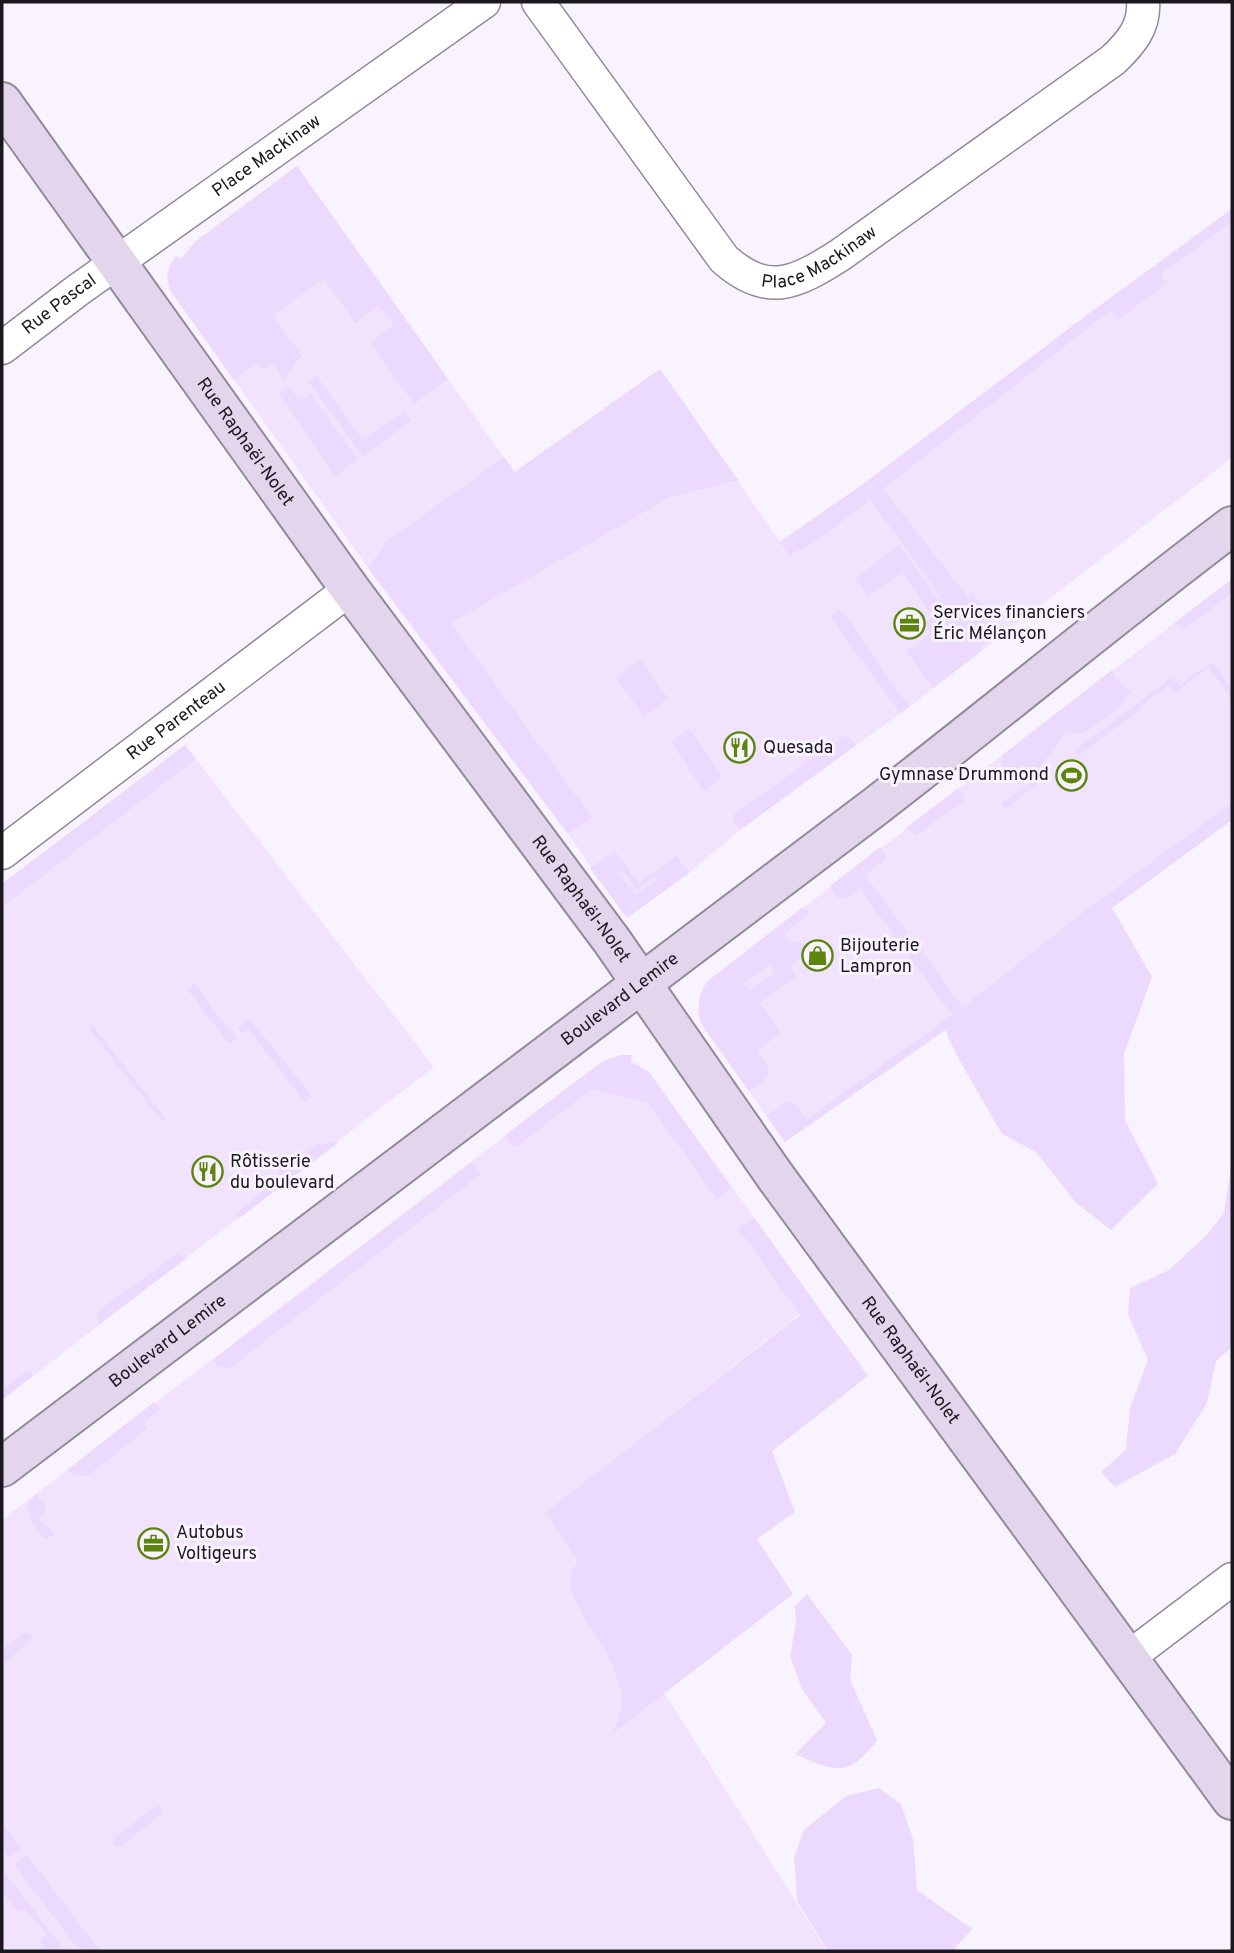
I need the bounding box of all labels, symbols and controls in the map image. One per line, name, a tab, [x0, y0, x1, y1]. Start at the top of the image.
street label: Place Mackinaw	[208, 110, 326, 203]
street label: Place Mackinaw	[760, 221, 882, 294]
street label: Rue Pascal	[18, 269, 101, 340]
street label: Rue Raphaël-Nolet	[191, 373, 299, 511]
place label: Services financiers Éric Mélançon	[933, 602, 1085, 646]
office icon: Services financiers Éric Mélançon	[893, 606, 927, 640]
street label: Rue Parenteau	[122, 676, 231, 766]
restaurant icon: Quesada	[723, 731, 757, 765]
place label: Quesada	[763, 737, 833, 760]
sports icon: Gymnase Drummond	[1055, 758, 1089, 792]
place label: Gymnase Drummond	[879, 764, 1049, 787]
street label: Rue Raphaël-Nolet	[526, 831, 635, 967]
place label: Bijouterie Lampron	[840, 935, 919, 979]
shop icon: Bijouterie Lampron	[800, 939, 834, 973]
street label: Boulevard Lemire	[557, 948, 684, 1051]
place label: Rôtisserie du boulevard	[230, 1151, 334, 1195]
restaurant icon: Rôtisserie du boulevard	[190, 1155, 224, 1189]
street label: Boulevard Lemire	[104, 1290, 231, 1393]
street label: Rue Raphaël-Nolet	[856, 1292, 964, 1429]
place label: Autobus Voltigeurs	[176, 1522, 257, 1566]
office icon: Autobus Voltigeurs	[136, 1526, 170, 1560]

